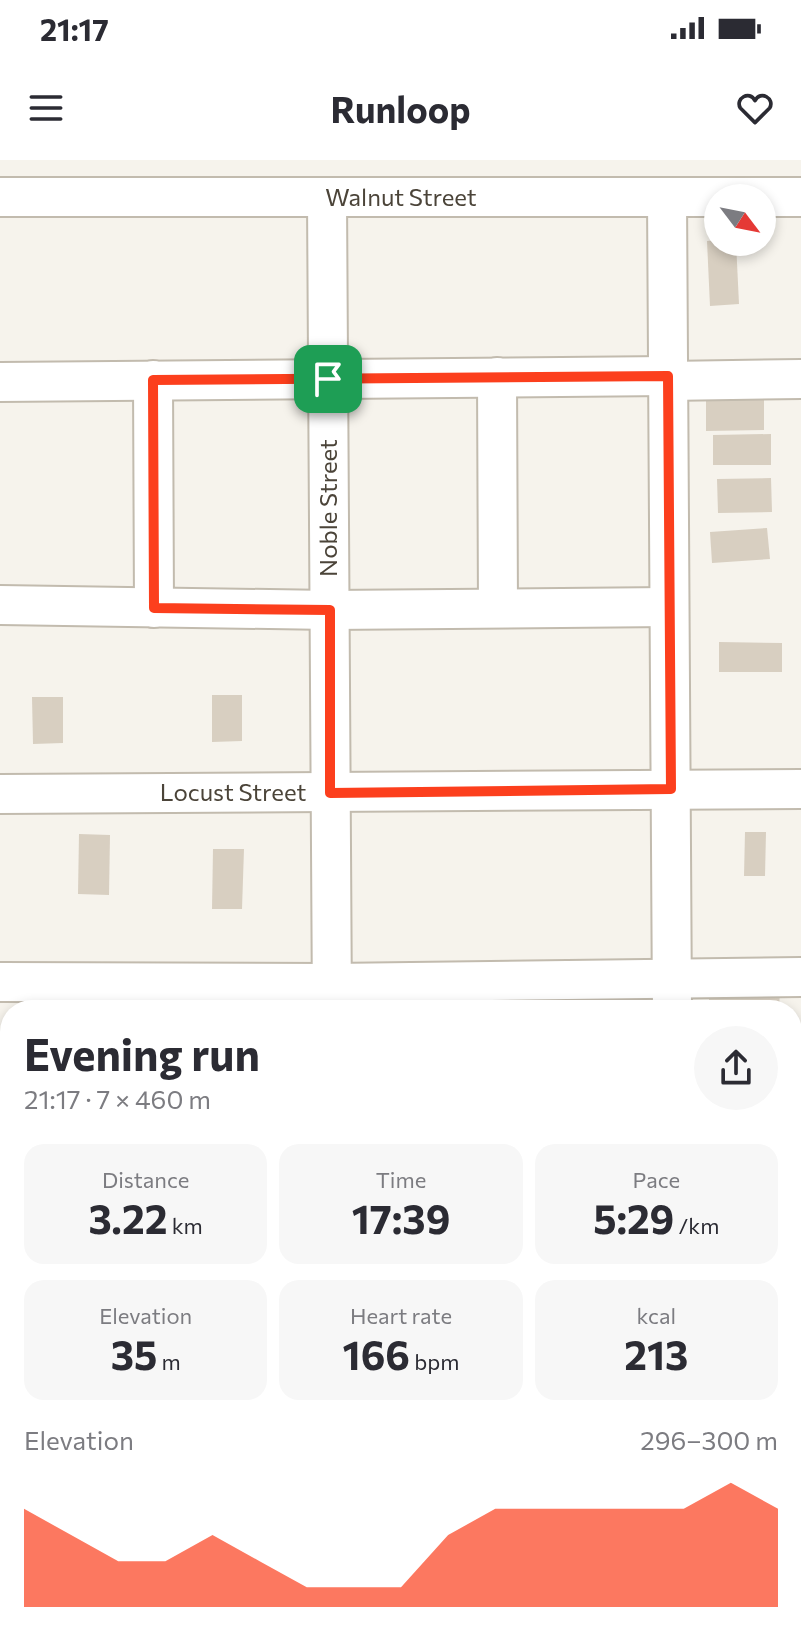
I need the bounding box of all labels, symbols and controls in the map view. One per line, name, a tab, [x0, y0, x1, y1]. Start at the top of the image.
text: 21:17	[40, 10, 109, 47]
icon: menu	[24, 86, 68, 130]
text: Runloop	[331, 86, 470, 130]
icon: heart	[733, 86, 777, 130]
street label: Walnut Street	[325, 182, 477, 211]
north arrow	[704, 184, 776, 256]
map controls	[704, 184, 776, 256]
pin	[294, 345, 362, 413]
icon: arrive	[306, 357, 350, 401]
street label: Noble Street	[313, 439, 342, 577]
street label: Locust Street	[160, 777, 306, 806]
text: Evening run	[24, 1026, 260, 1080]
button: share	[694, 1026, 778, 1110]
text: 21:17 · 7 × 460 m	[24, 1083, 211, 1114]
text: Distance	[102, 1166, 189, 1193]
text: Time	[376, 1166, 426, 1193]
text: Pace	[632, 1166, 680, 1193]
text: 3.22	[89, 1193, 167, 1242]
text: 17:39	[352, 1193, 450, 1242]
text: 5:29	[593, 1193, 674, 1242]
text: km	[167, 1212, 203, 1239]
text: /km	[674, 1212, 719, 1239]
text: Elevation	[99, 1302, 192, 1329]
text: Heart rate	[350, 1302, 452, 1329]
text: kcal	[637, 1302, 676, 1329]
text: 35	[111, 1329, 157, 1378]
text: 166	[343, 1329, 410, 1378]
text: 213	[624, 1329, 688, 1378]
text: m	[157, 1348, 181, 1375]
text: bpm	[410, 1348, 459, 1375]
text: Elevation	[24, 1424, 134, 1455]
text: 296–300 m	[640, 1424, 778, 1455]

